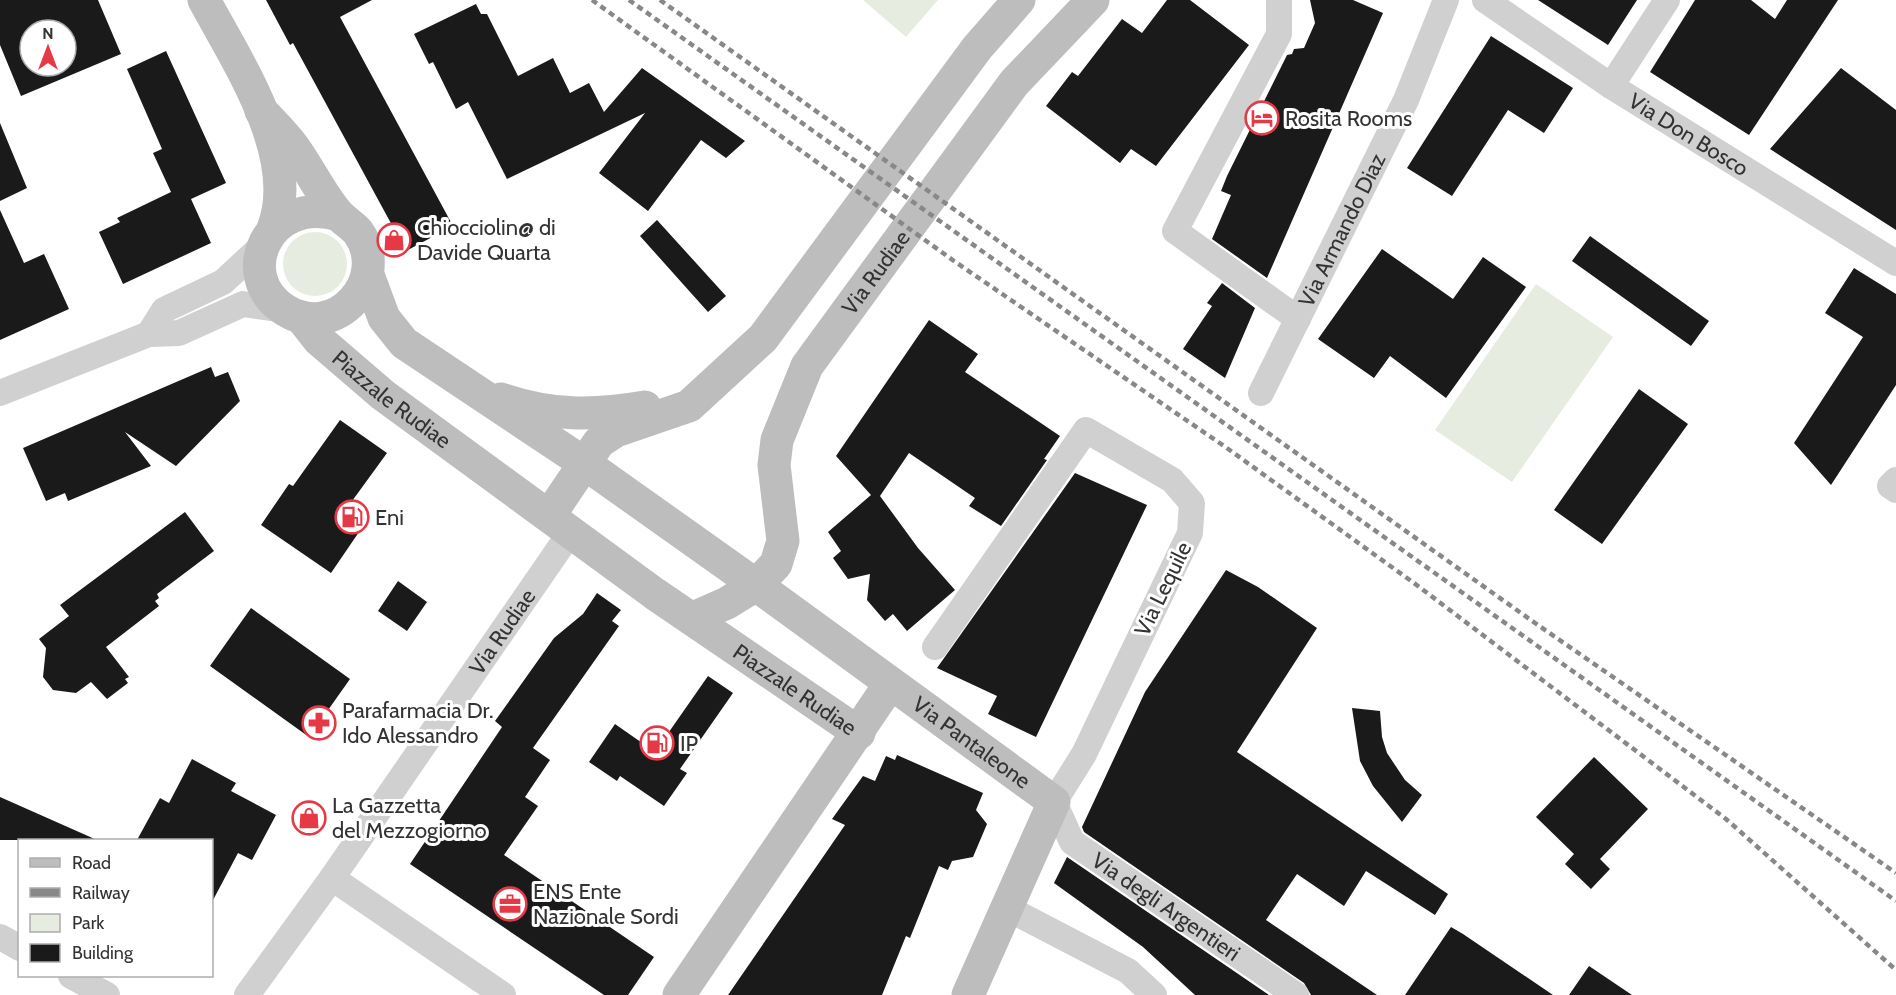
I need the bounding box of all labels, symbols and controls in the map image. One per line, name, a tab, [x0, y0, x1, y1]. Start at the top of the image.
north arrow	[18, 18, 78, 78]
text: N	[42, 24, 54, 43]
street label: Via Don Bosco	[1624, 87, 1754, 182]
hotel icon: Rosita Rooms	[1244, 100, 1280, 136]
place label: Rosita Rooms	[1285, 105, 1412, 132]
street label: Via Armando Diaz	[1292, 149, 1391, 311]
place label: Chiocciolin@ di Davide Quarta	[417, 214, 556, 266]
shop icon: Chiocciolin@ di Davide Quarta	[376, 222, 412, 258]
street label: Via Rudiae	[836, 225, 915, 320]
street label: Piazzale Rudiae	[327, 344, 457, 454]
fuel station icon: Eni	[334, 499, 370, 535]
place label: Eni	[375, 504, 404, 531]
street label: Via Lequile	[1129, 538, 1197, 640]
street label: Via Rudiae	[463, 584, 541, 680]
street label: Piazzale Rudiae	[728, 638, 862, 741]
street label: Via Pantaleone	[907, 690, 1036, 794]
place label: Parafarmacia Dr. Ido Alessandro	[342, 697, 494, 749]
pharmacy icon: Parafarmacia Dr. Ido Alessandro	[301, 705, 337, 741]
fuel station icon: IP	[639, 725, 675, 761]
place label: IP	[680, 730, 699, 757]
place label: La Gazzetta del Mezzogiorno	[332, 792, 487, 844]
shop icon: La Gazzetta del Mezzogiorno	[291, 800, 327, 836]
legend	[18, 839, 213, 977]
street label: Via degli Argentieri	[1087, 846, 1245, 966]
text: Road	[72, 852, 111, 874]
place label: ENS Ente Nazionale Sordi	[533, 878, 679, 930]
text: Railway	[72, 882, 130, 904]
office icon: ENS Ente Nazionale Sordi	[492, 886, 528, 922]
text: Park	[72, 912, 105, 934]
text: Building	[72, 942, 134, 964]

